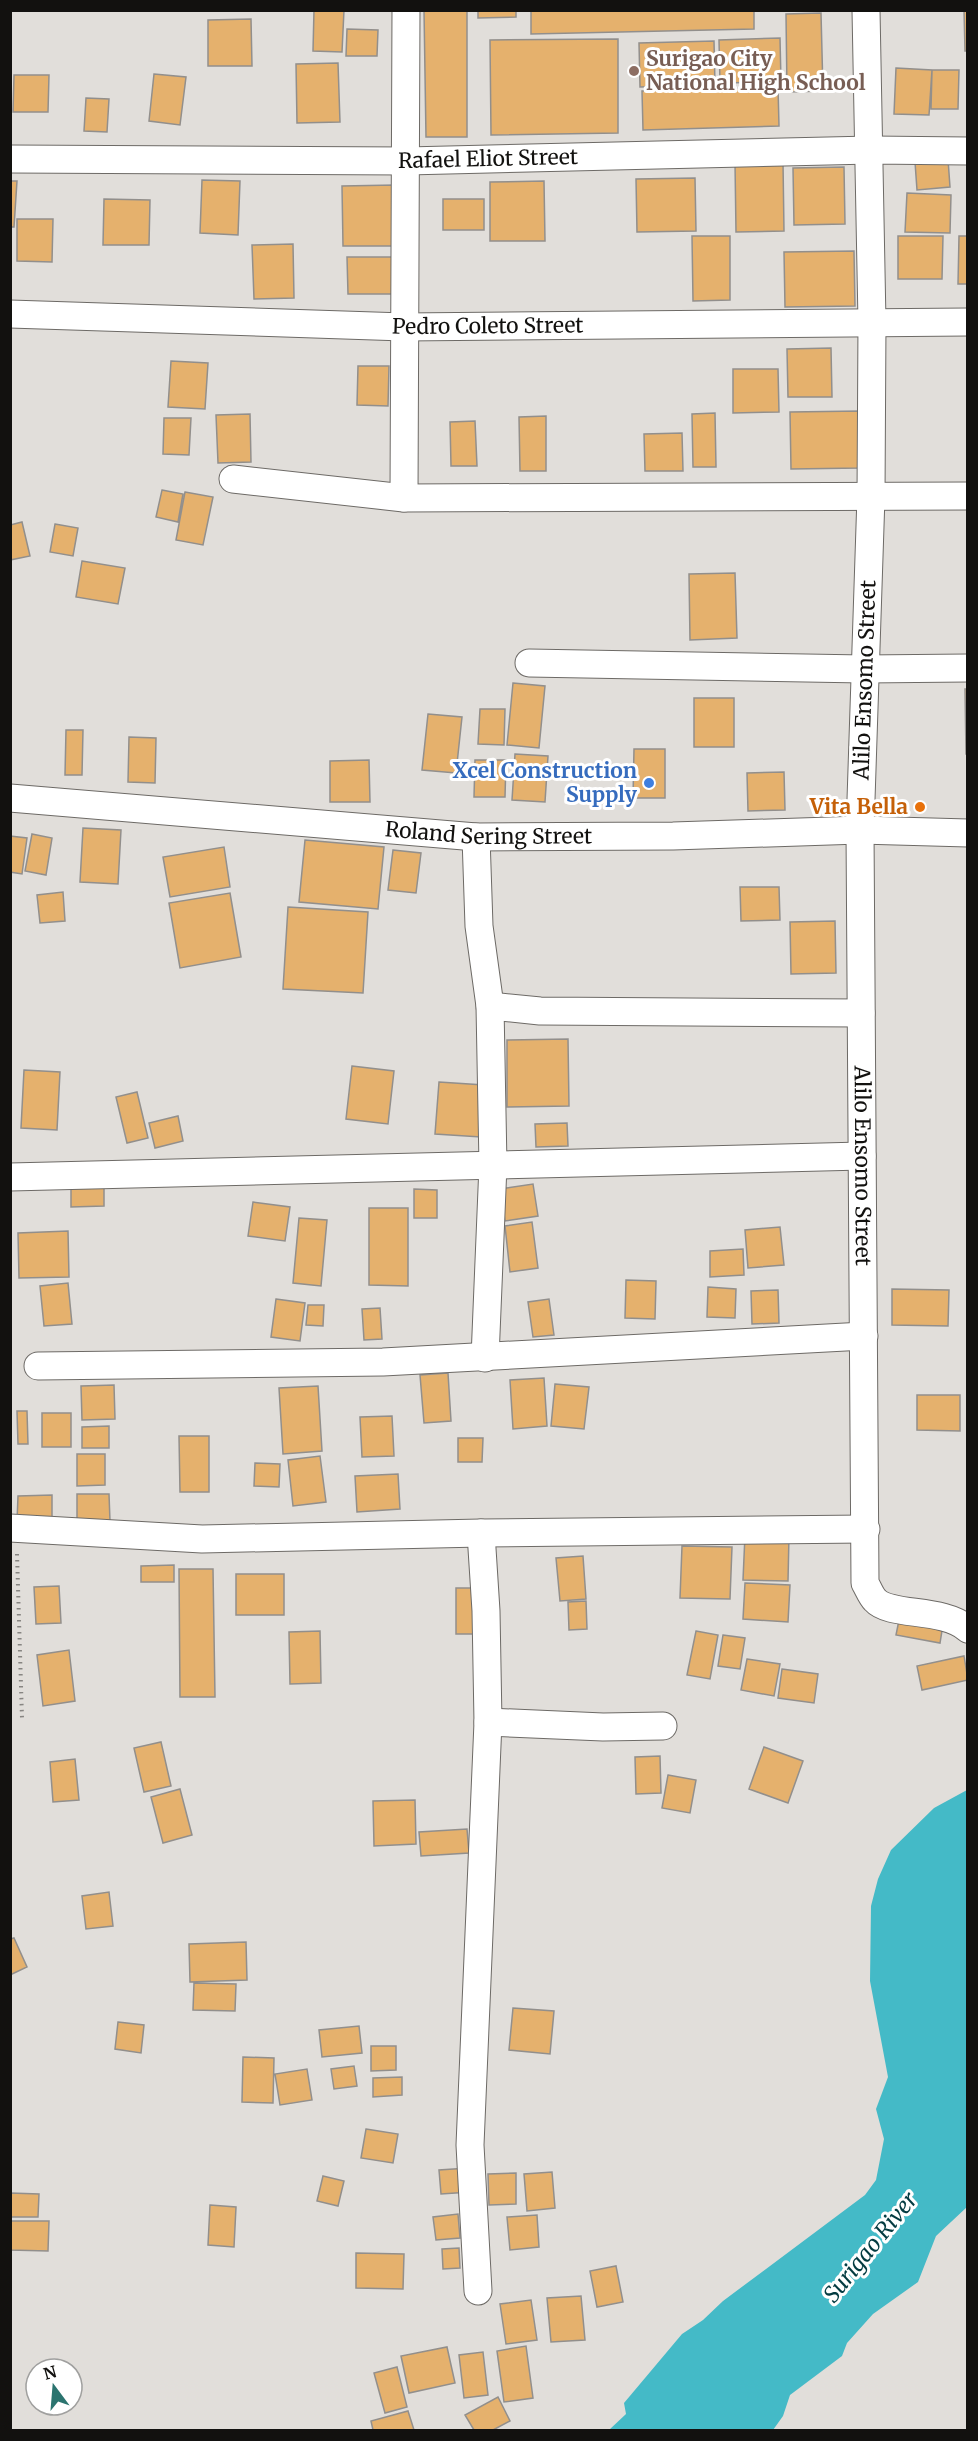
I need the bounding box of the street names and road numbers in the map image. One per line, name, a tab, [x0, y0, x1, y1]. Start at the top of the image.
street label: Rafael Eliot Street	[398, 143, 578, 174]
street label: Pedro Coleto Street	[392, 311, 584, 340]
street label: Alilo Ensomo Street	[847, 580, 881, 781]
street label: Roland Sering Street	[384, 815, 592, 850]
street label: Alilo Ensomo Street	[849, 1065, 877, 1266]

